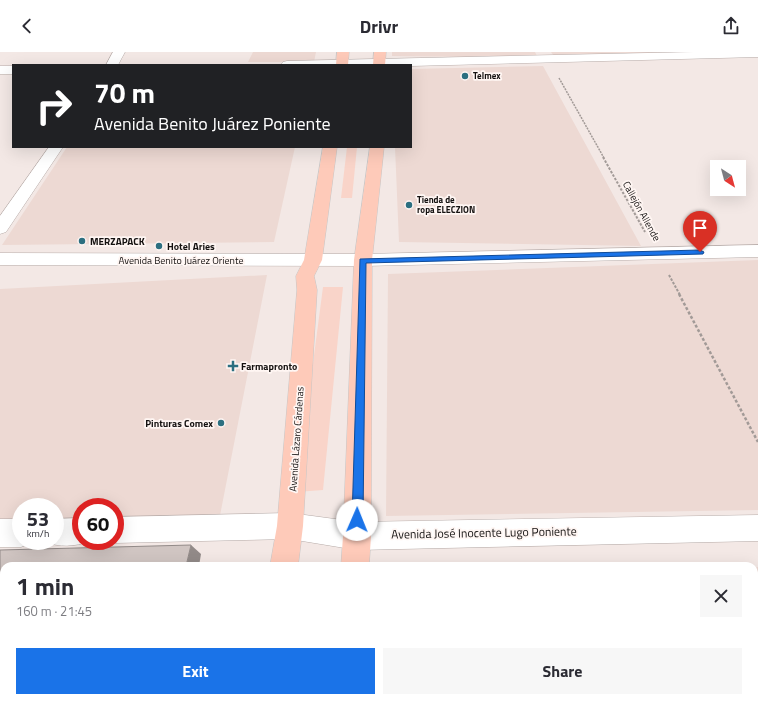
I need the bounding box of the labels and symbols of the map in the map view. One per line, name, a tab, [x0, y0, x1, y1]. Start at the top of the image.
place label: Telmex	[473, 69, 501, 82]
marker: Telmex	[460, 71, 470, 81]
north arrow	[710, 160, 746, 196]
street label: Callejón Allende	[619, 179, 664, 244]
place label: Tienda de ropa ELECZION	[417, 193, 475, 216]
marker: Tienda de ropa ELECZION	[404, 200, 414, 210]
pin	[683, 211, 717, 252]
place label: MERZAPACK	[90, 234, 145, 249]
marker: MERZAPACK	[77, 236, 87, 246]
place label: Hotel Aries	[167, 239, 215, 254]
marker: Hotel Aries	[154, 241, 164, 251]
street label: Avenida Benito Juárez Oriente	[119, 253, 243, 268]
place label: Farmapronto	[241, 359, 297, 374]
marker: Farmapronto	[228, 361, 238, 371]
street label: Avenida Lázaro Cárdenas	[285, 386, 308, 492]
place label: Pinturas Comex	[145, 416, 213, 431]
marker: Pinturas Comex	[216, 418, 226, 428]
speed limit sign: 60	[72, 498, 124, 550]
position arrow	[336, 499, 378, 541]
street label: Avenida José Inocente Lugo Poniente	[391, 521, 577, 544]

